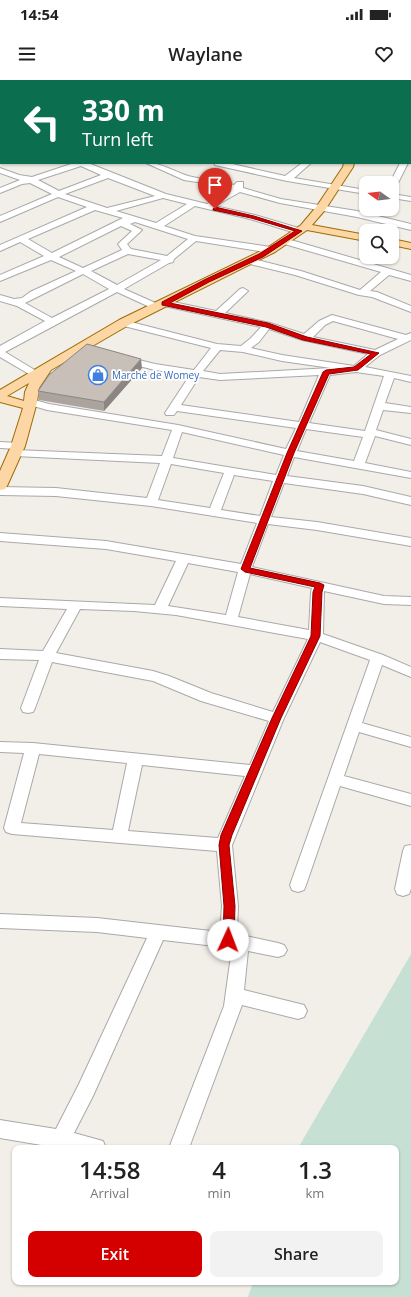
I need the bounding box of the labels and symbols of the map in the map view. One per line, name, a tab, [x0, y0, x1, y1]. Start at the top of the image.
pin	[198, 168, 232, 209]
north arrow	[359, 176, 399, 216]
shop icon: Marché de Womey	[87, 364, 109, 386]
place label: Marché de Womey	[112, 368, 200, 382]
position arrow	[207, 919, 249, 961]

